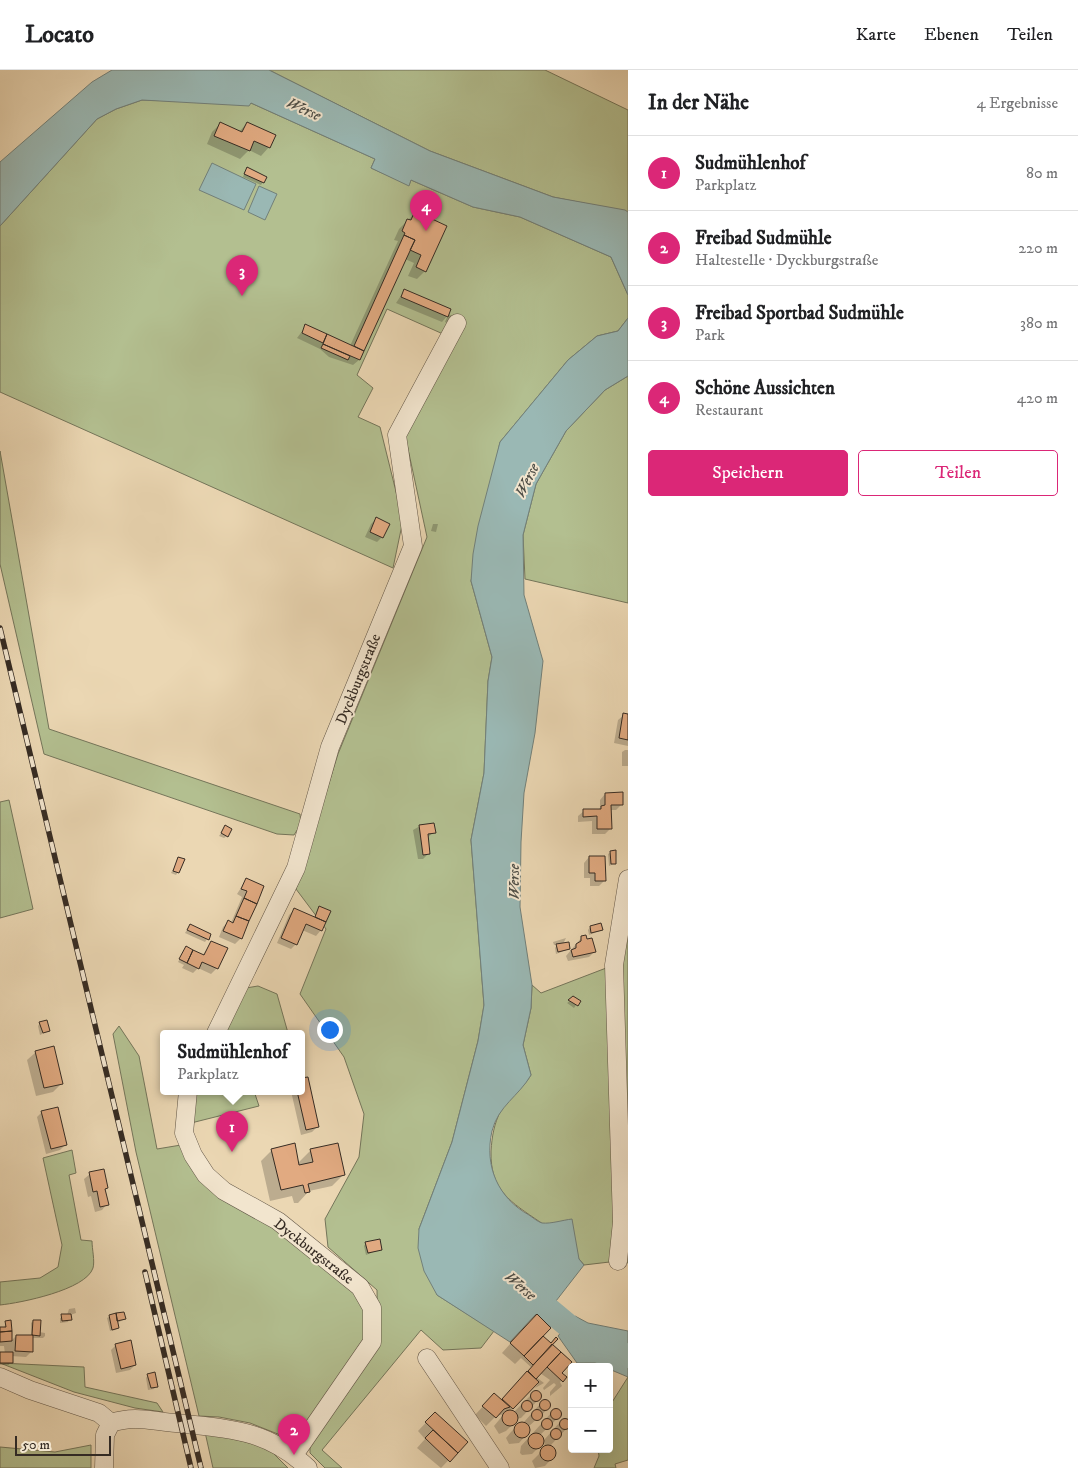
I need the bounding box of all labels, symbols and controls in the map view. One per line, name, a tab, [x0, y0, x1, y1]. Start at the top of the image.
text: Locato	[25, 20, 94, 50]
text: Karte	[856, 24, 896, 46]
text: Ebenen	[924, 24, 979, 46]
text: Teilen	[1007, 24, 1053, 46]
text: In der Nähe	[648, 90, 749, 116]
water label: Werse	[283, 93, 324, 126]
text: 4 Ergebnisse	[976, 93, 1058, 113]
text: Sudmühlenhof	[695, 152, 806, 175]
text: 1	[661, 163, 667, 183]
text: 80 m	[1026, 163, 1058, 183]
text: Parkplatz	[695, 175, 756, 195]
pin: 4	[410, 190, 442, 231]
text: Freibad Sudmühle	[695, 227, 832, 250]
text: 2	[660, 238, 668, 258]
text: 220 m	[1018, 238, 1058, 258]
text: Haltestelle · Dyckburgstraße	[695, 250, 878, 270]
pin: 3	[226, 255, 258, 296]
text: Freibad Sportbad Sudmühle	[695, 302, 904, 325]
text: 3	[661, 313, 667, 333]
text: 380 m	[1020, 313, 1058, 333]
text: Park	[695, 325, 725, 345]
text: Schöne Aussichten	[695, 377, 835, 400]
text: 4	[659, 388, 669, 408]
text: 420 m	[1017, 388, 1058, 408]
text: Restaurant	[695, 400, 763, 420]
button: Speichern	[648, 450, 848, 496]
button: Teilen	[858, 450, 1058, 496]
water label: Werse	[510, 460, 544, 501]
street label: Dyckburgstraße	[332, 631, 385, 727]
water label: Werse	[504, 864, 524, 900]
your location	[317, 1017, 343, 1043]
popup	[160, 1030, 305, 1095]
text: Sudmühlenhof	[177, 1041, 288, 1064]
text: Parkplatz	[177, 1064, 239, 1084]
pin: 1	[216, 1111, 248, 1152]
street label: Dyckburgstraße	[270, 1214, 357, 1289]
water label: Werse	[500, 1267, 541, 1305]
map controls	[568, 1363, 613, 1453]
button: +	[568, 1363, 613, 1408]
button: −	[568, 1408, 613, 1453]
pin: 2	[278, 1414, 310, 1455]
scale bar	[15, 1433, 111, 1456]
text: 50 m	[22, 1436, 50, 1454]

